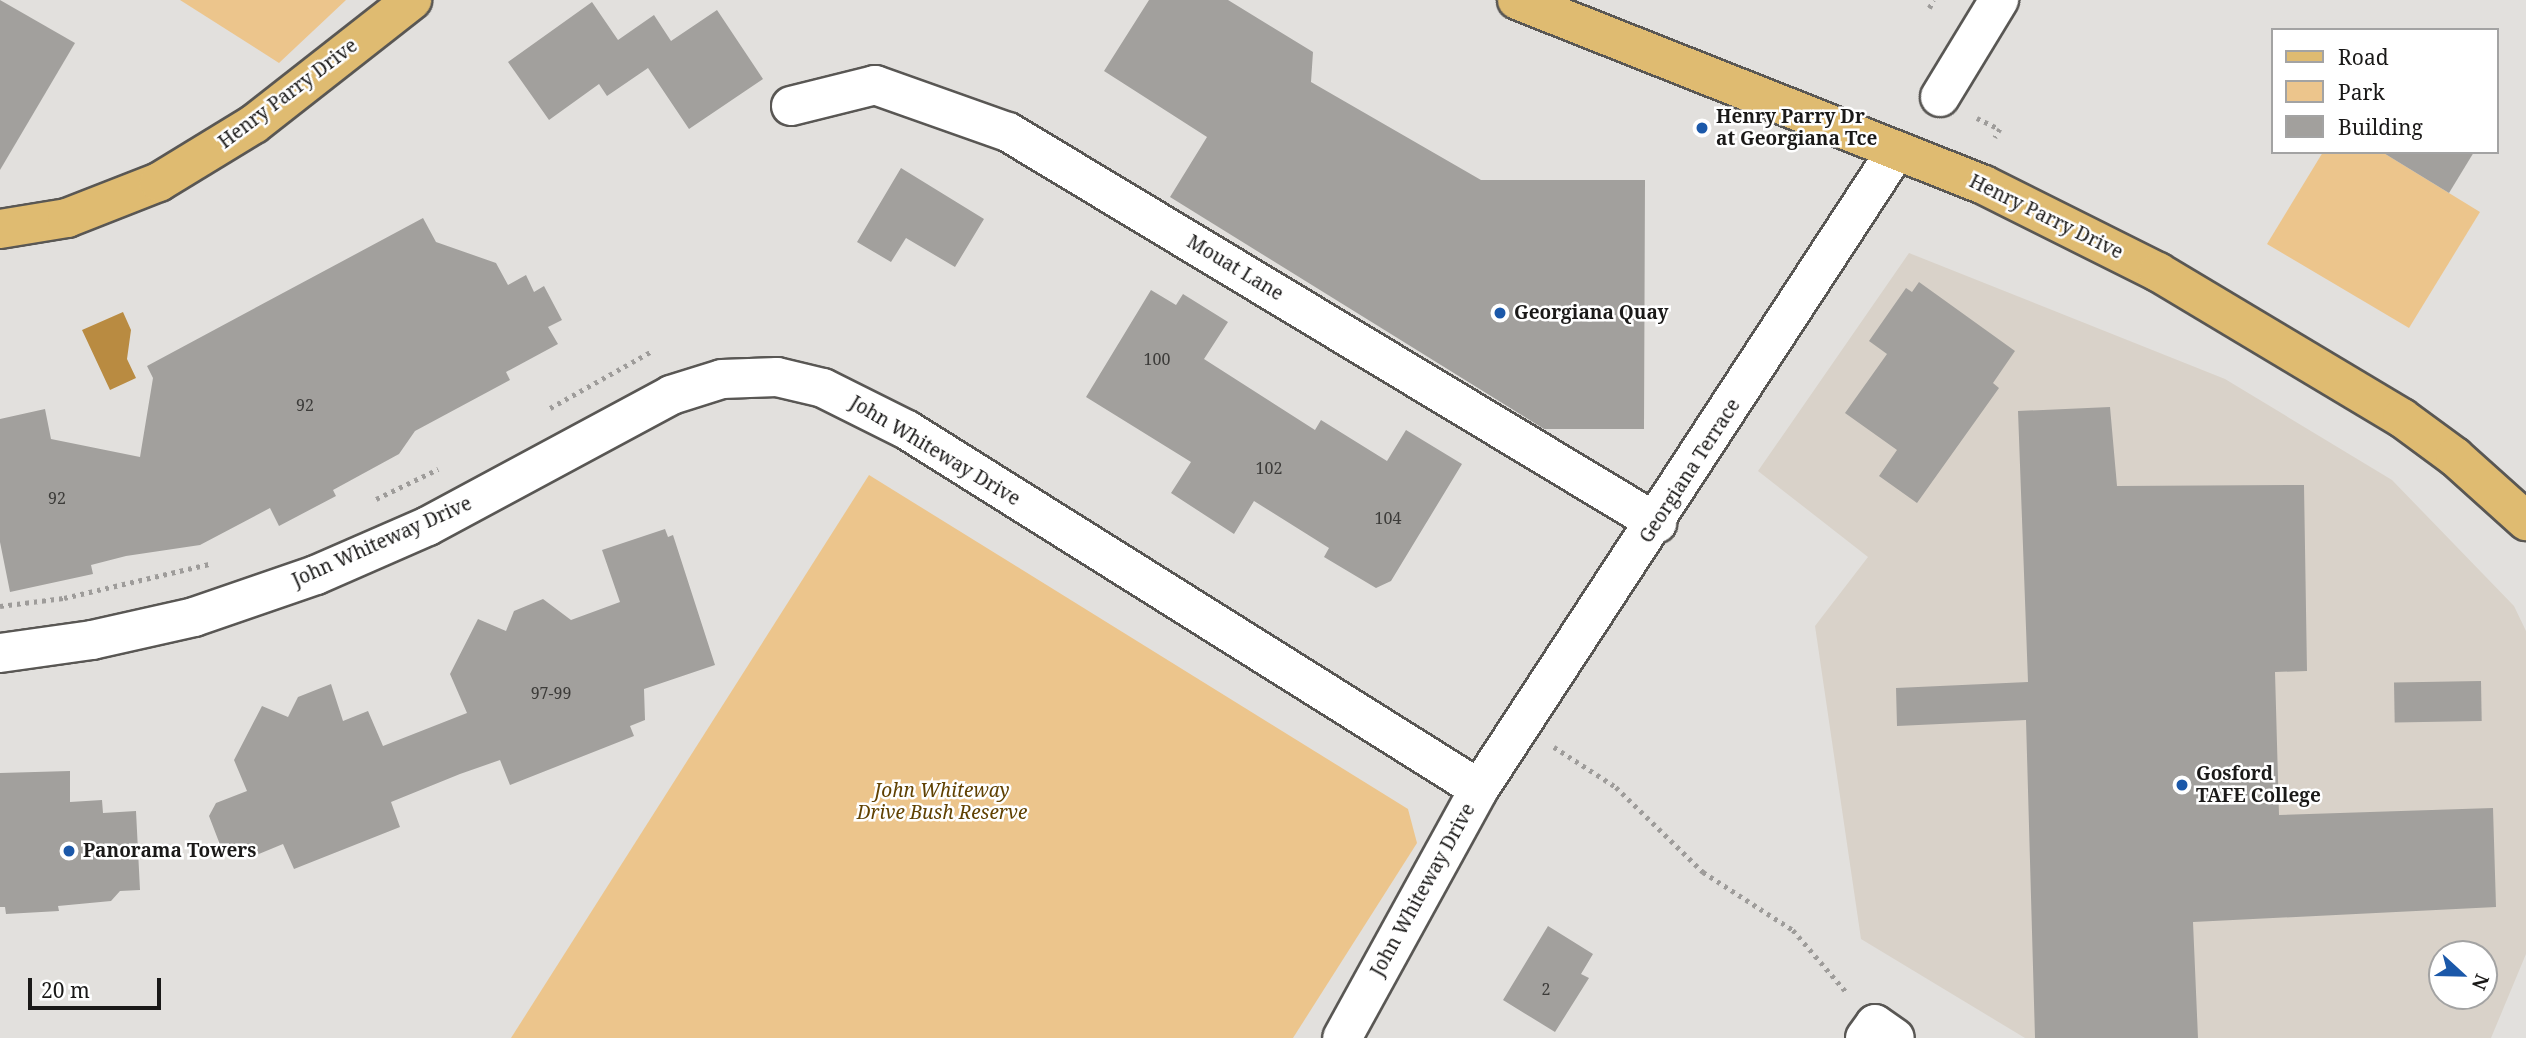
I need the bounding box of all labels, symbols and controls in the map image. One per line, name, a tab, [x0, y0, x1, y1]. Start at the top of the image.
legend	[2270, 28, 2498, 154]
street label: Henry Parry Drive	[214, 34, 362, 154]
text: Road	[2338, 43, 2389, 71]
text: Park	[2338, 78, 2385, 106]
place label: Henry Parry Dr at Georgiana Tce	[1716, 106, 1877, 150]
text: Building	[2338, 113, 2423, 141]
marker: Henry Parry Dr at Georgiana Tce	[1694, 120, 1710, 136]
street label: Henry Parry Drive	[1966, 170, 2126, 264]
street label: Mouat Lane	[1183, 230, 1287, 306]
place label: Georgiana Quay	[1514, 302, 1668, 324]
marker: Georgiana Quay	[1492, 305, 1508, 321]
house number: 100	[1144, 349, 1170, 369]
street label: John Whiteway Drive	[846, 391, 1024, 511]
house number: 92	[296, 395, 314, 415]
street label: Georgiana Terrace	[1635, 395, 1745, 547]
house number: 102	[1256, 458, 1282, 478]
house number: 92	[48, 488, 66, 508]
street label: John Whiteway Drive	[289, 492, 475, 592]
house number: 104	[1375, 508, 1401, 528]
house number: 97-99	[531, 683, 571, 703]
place label: Gosford TAFE College	[2196, 763, 2321, 807]
marker: Gosford TAFE College	[2174, 777, 2190, 793]
park label: John Whiteway Drive Bush Reserve	[857, 780, 1027, 824]
street label: John Whiteway Drive	[1366, 800, 1480, 980]
place label: Panorama Towers	[83, 840, 256, 862]
marker: Panorama Towers	[61, 843, 77, 859]
north arrow	[2428, 940, 2498, 1010]
scale bar	[32, 964, 164, 1008]
text: N	[2466, 970, 2495, 994]
text: 20 m	[41, 976, 90, 1004]
house number: 2	[1542, 979, 1550, 999]

